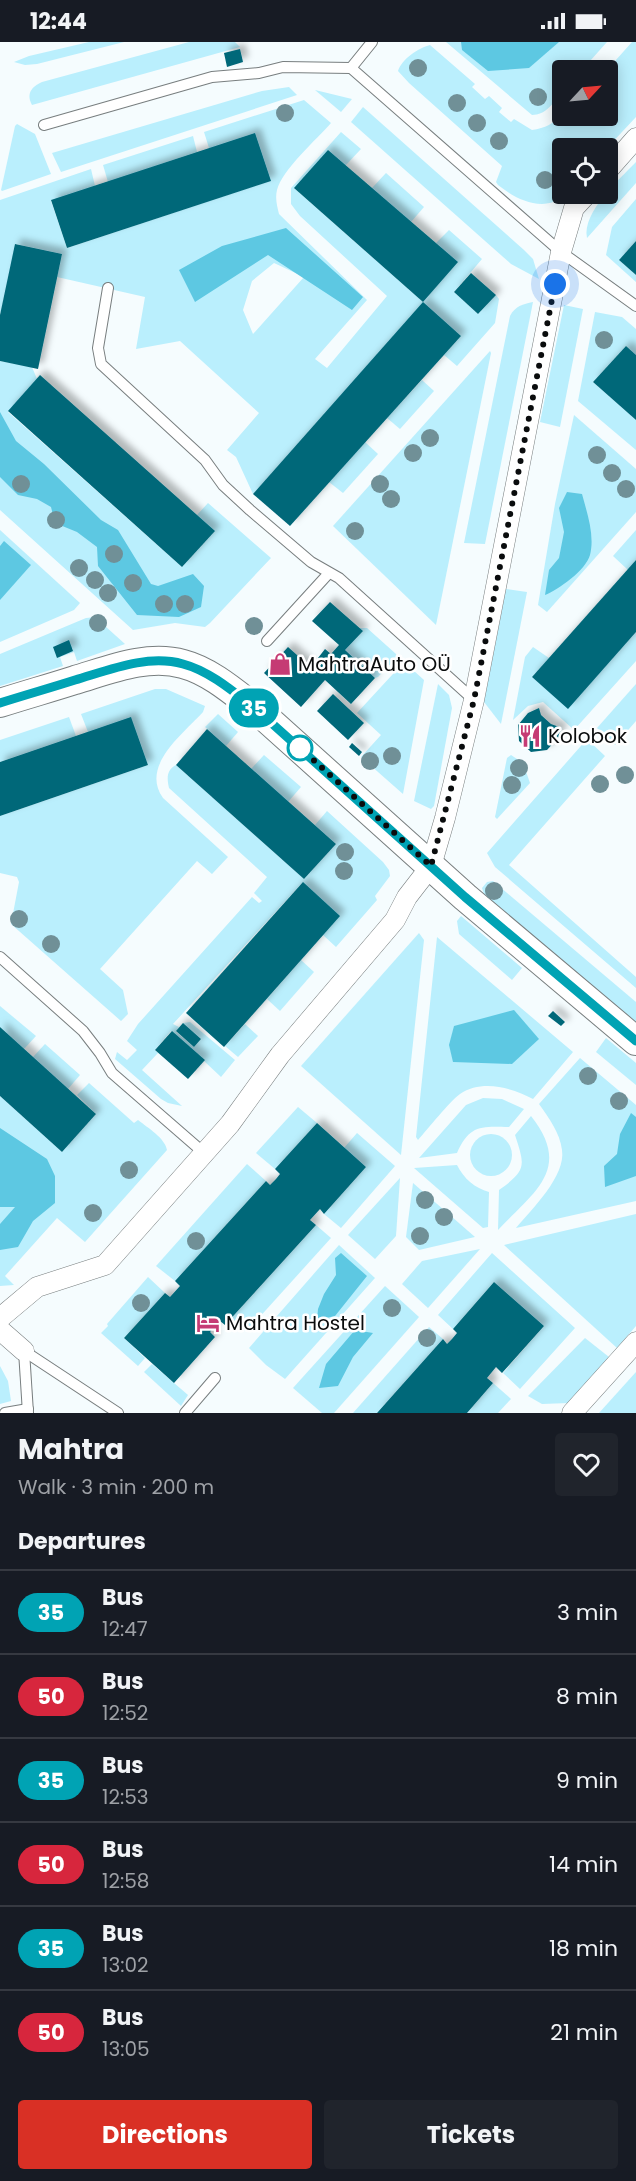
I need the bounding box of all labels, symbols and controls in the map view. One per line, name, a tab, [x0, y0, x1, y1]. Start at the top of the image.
text: 12:44	[30, 6, 87, 37]
north arrow	[552, 60, 618, 126]
map controls	[552, 60, 618, 204]
button: locate	[552, 138, 618, 204]
your location	[540, 269, 570, 299]
place label: MahtraAuto OÜ	[298, 650, 451, 678]
shop icon: MahtraAuto OÜ	[267, 651, 293, 677]
line badge: 35	[227, 688, 281, 728]
text: 35	[241, 694, 267, 723]
place label: Kolobok	[548, 722, 628, 750]
restaurant icon: Kolobok	[517, 723, 543, 749]
unlabelled marker	[287, 735, 313, 761]
place label: Mahtra Hostel	[226, 1309, 365, 1337]
hotel icon: Mahtra Hostel	[195, 1310, 221, 1336]
text: Mahtra	[18, 1430, 124, 1469]
button: heart	[555, 1433, 618, 1496]
text: Walk · 3 min · 200 m	[18, 1473, 214, 1501]
text: Departures	[18, 1526, 146, 1557]
text: Bus	[102, 1582, 144, 1613]
text: 3 min	[557, 1597, 618, 1628]
text: 35	[38, 1598, 64, 1627]
text: 12:47	[102, 1615, 148, 1643]
text: Bus	[102, 1666, 144, 1697]
text: 8 min	[556, 1681, 618, 1712]
text: 50	[37, 1682, 65, 1711]
text: 12:52	[102, 1699, 148, 1727]
text: Bus	[102, 1750, 144, 1781]
text: 9 min	[556, 1765, 618, 1796]
text: 35	[38, 1766, 64, 1795]
text: 12:53	[102, 1783, 149, 1811]
text: Bus	[102, 1834, 144, 1865]
text: 14 min	[549, 1849, 618, 1880]
text: 50	[37, 1850, 65, 1879]
text: 12:58	[102, 1867, 149, 1895]
text: Bus	[102, 1918, 144, 1949]
text: 18 min	[549, 1933, 618, 1964]
text: 35	[38, 1934, 64, 1963]
text: 13:02	[102, 1951, 149, 1979]
text: Bus	[102, 2002, 144, 2033]
text: 21 min	[550, 2017, 618, 2048]
text: 50	[37, 2018, 65, 2047]
text: 13:05	[102, 2035, 150, 2063]
button: Directions	[18, 2100, 312, 2169]
button: Tickets	[324, 2100, 618, 2169]

